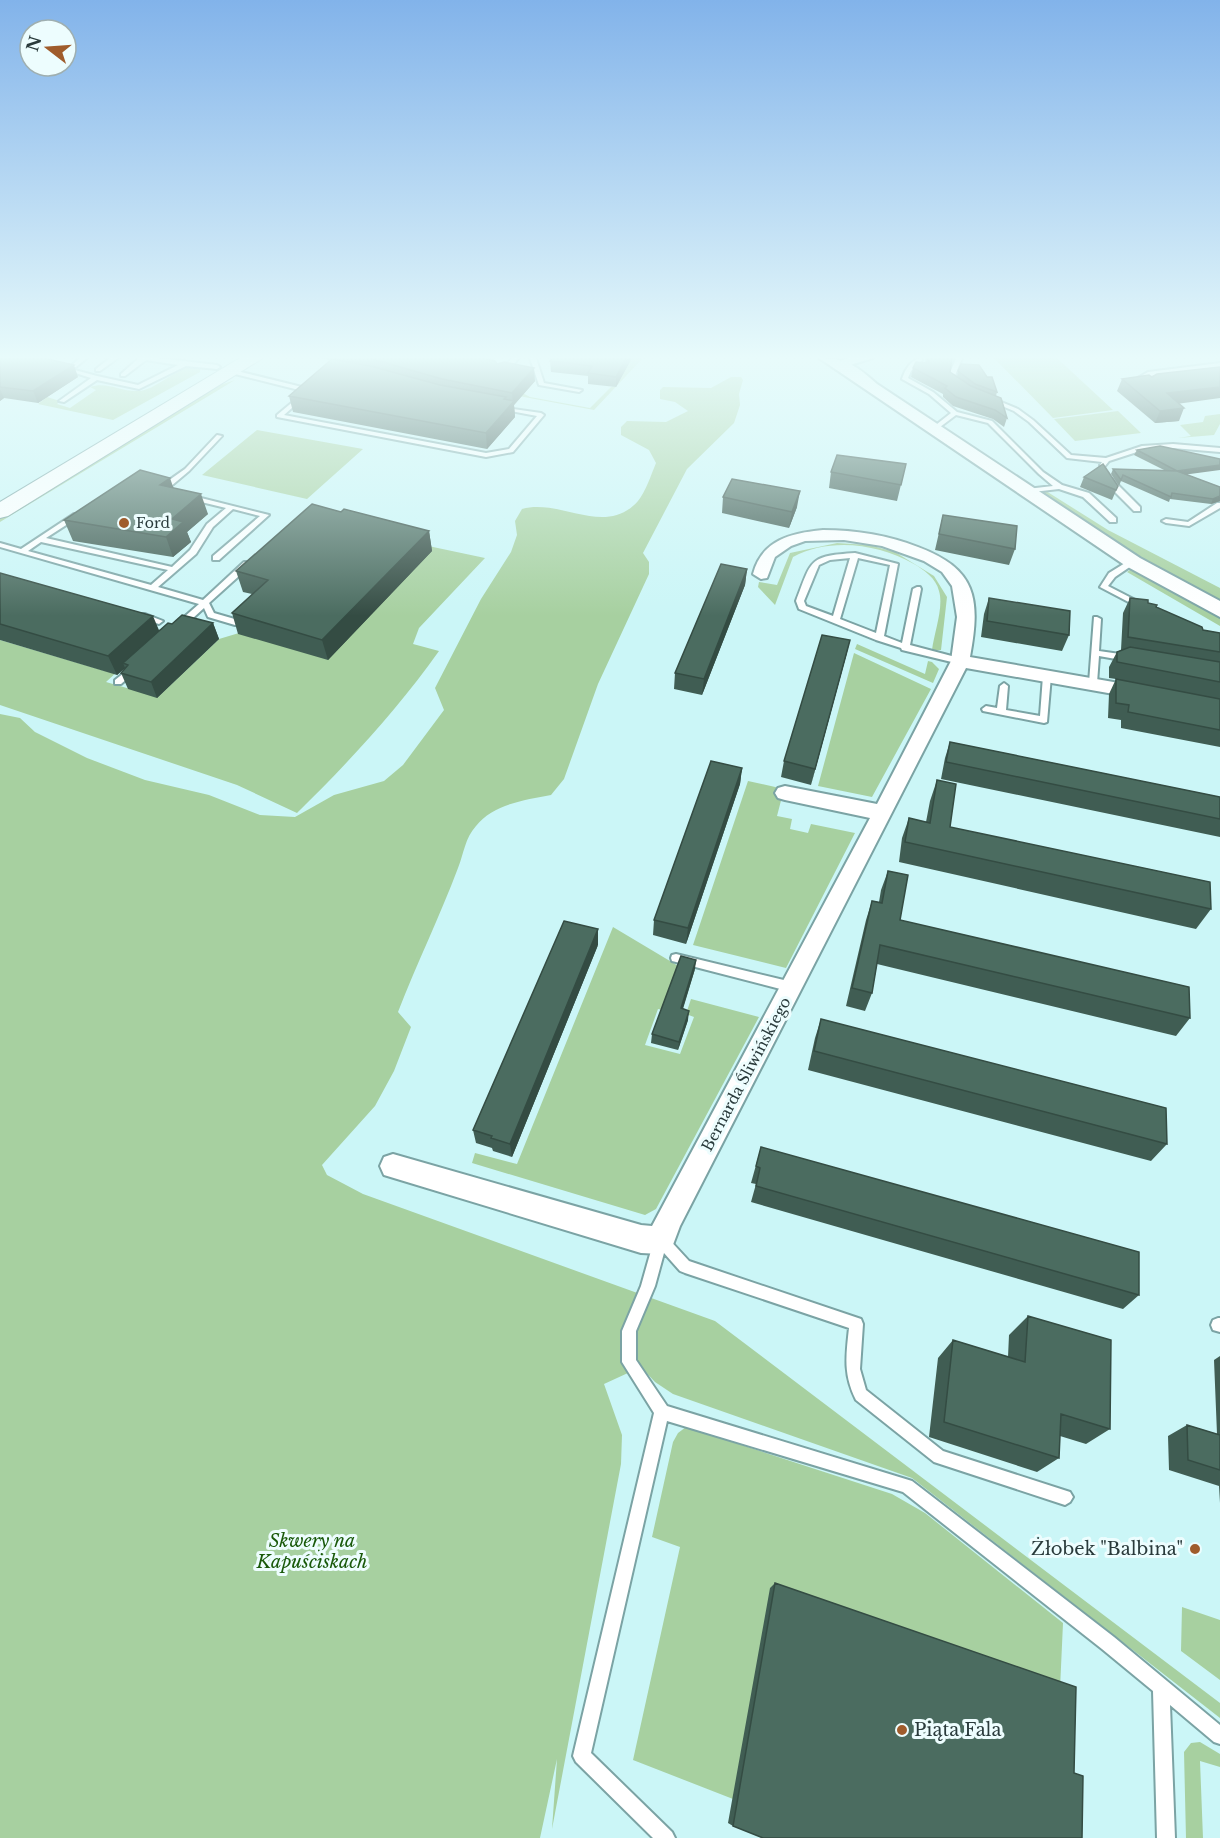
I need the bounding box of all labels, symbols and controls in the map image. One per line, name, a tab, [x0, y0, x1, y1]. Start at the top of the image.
north arrow	[18, 18, 78, 78]
text: N	[22, 33, 45, 54]
place label: Ford	[136, 514, 170, 532]
marker: Ford	[117, 516, 131, 530]
street label: Bernarda Śliwińskiego	[697, 994, 795, 1154]
park label: Skwery na Kapuściskach	[255, 1530, 368, 1573]
place label: Żłobek "Balbina"	[1031, 1537, 1183, 1560]
marker: Żłobek "Balbina"	[1188, 1542, 1202, 1556]
place label: Piąta Fala	[914, 1719, 1001, 1741]
marker: Piąta Fala	[895, 1723, 909, 1737]

